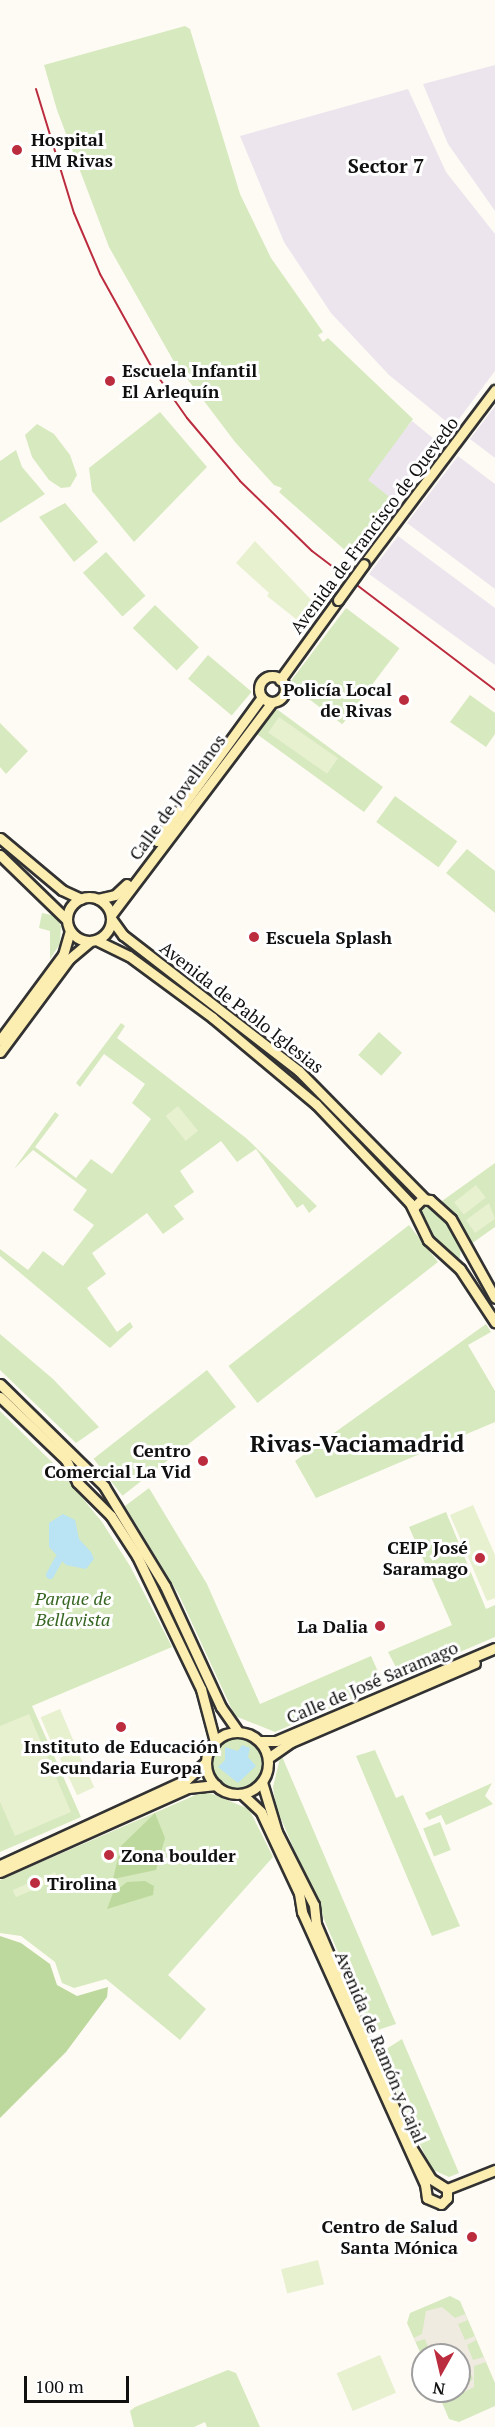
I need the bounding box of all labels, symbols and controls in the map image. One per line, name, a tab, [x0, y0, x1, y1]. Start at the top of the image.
place label: Hospital HM Rivas	[31, 129, 113, 172]
marker: Hospital HM Rivas	[8, 141, 26, 159]
district label: Sector 7	[348, 153, 424, 177]
place label: Escuela Infantil El Arlequín	[122, 360, 257, 403]
marker: Escuela Infantil El Arlequín	[103, 374, 117, 388]
street label: Avenida de Francisco de Quevedo	[285, 412, 463, 638]
place label: Policía Local de Rivas	[283, 679, 392, 722]
marker: Policía Local de Rivas	[397, 693, 411, 707]
street label: Calle de Jovellanos	[124, 730, 230, 864]
place label: Escuela Splash	[266, 926, 392, 948]
marker: Escuela Splash	[247, 930, 261, 944]
street label: Avenida de Pablo Iglesias	[156, 936, 328, 1078]
district label: Rivas-Vaciamadrid	[250, 1430, 464, 1458]
place label: Centro Comercial La Vid	[44, 1440, 191, 1482]
marker: Centro Comercial La Vid	[196, 1454, 210, 1468]
place label: CEIP José Saramago	[383, 1537, 468, 1580]
marker: CEIP José Saramago	[473, 1551, 487, 1565]
park label: Parque de Bellavista	[35, 1588, 111, 1630]
place label: La Dalia	[297, 1615, 368, 1637]
marker: La Dalia	[373, 1619, 387, 1633]
street label: Calle de José Saramago	[283, 1636, 461, 1728]
marker: Instituto de Educación Secundaria Europa	[114, 1720, 128, 1734]
place label: Instituto de Educación Secundaria Europa	[24, 1736, 218, 1778]
place label: Zona boulder	[121, 1844, 236, 1866]
marker: Zona boulder	[102, 1848, 116, 1862]
place label: Tirolina	[47, 1872, 117, 1894]
marker: Tirolina	[28, 1876, 42, 1890]
street label: Avenida de Ramón y Cajal	[331, 1948, 431, 2146]
place label: Centro de Salud Santa Mónica	[322, 2216, 458, 2258]
marker: Centro de Salud Santa Mónica	[463, 2228, 481, 2246]
north arrow	[411, 2343, 471, 2403]
scale bar	[27, 2364, 132, 2402]
text: 100 m	[35, 2374, 84, 2398]
text: N	[431, 2377, 446, 2401]

